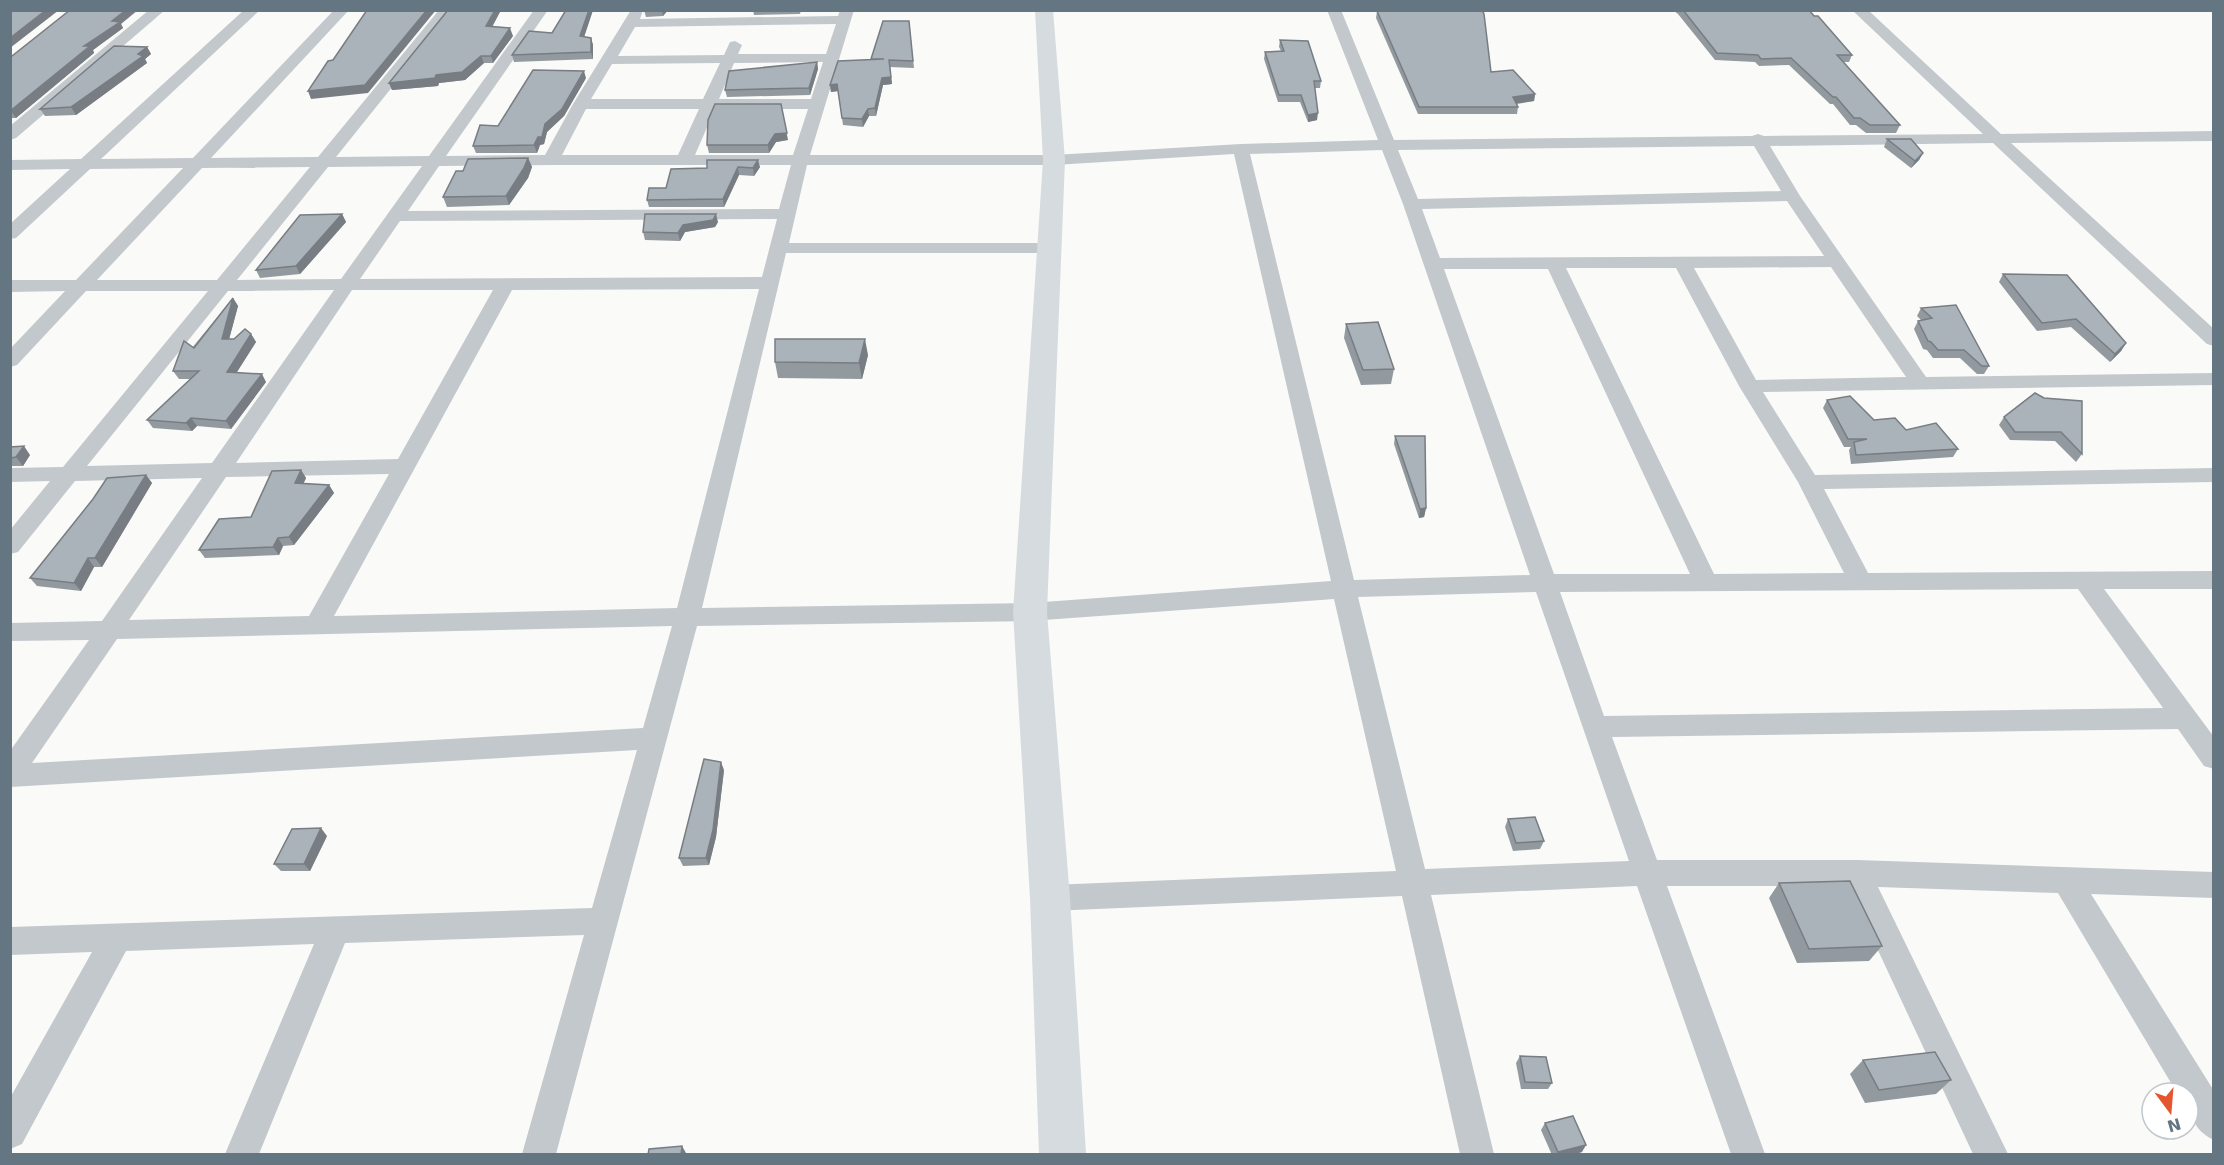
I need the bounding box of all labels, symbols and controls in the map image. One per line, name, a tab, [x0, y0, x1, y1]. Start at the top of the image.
north arrow	[2140, 1081, 2200, 1141]
text: N	[2165, 1114, 2183, 1136]

